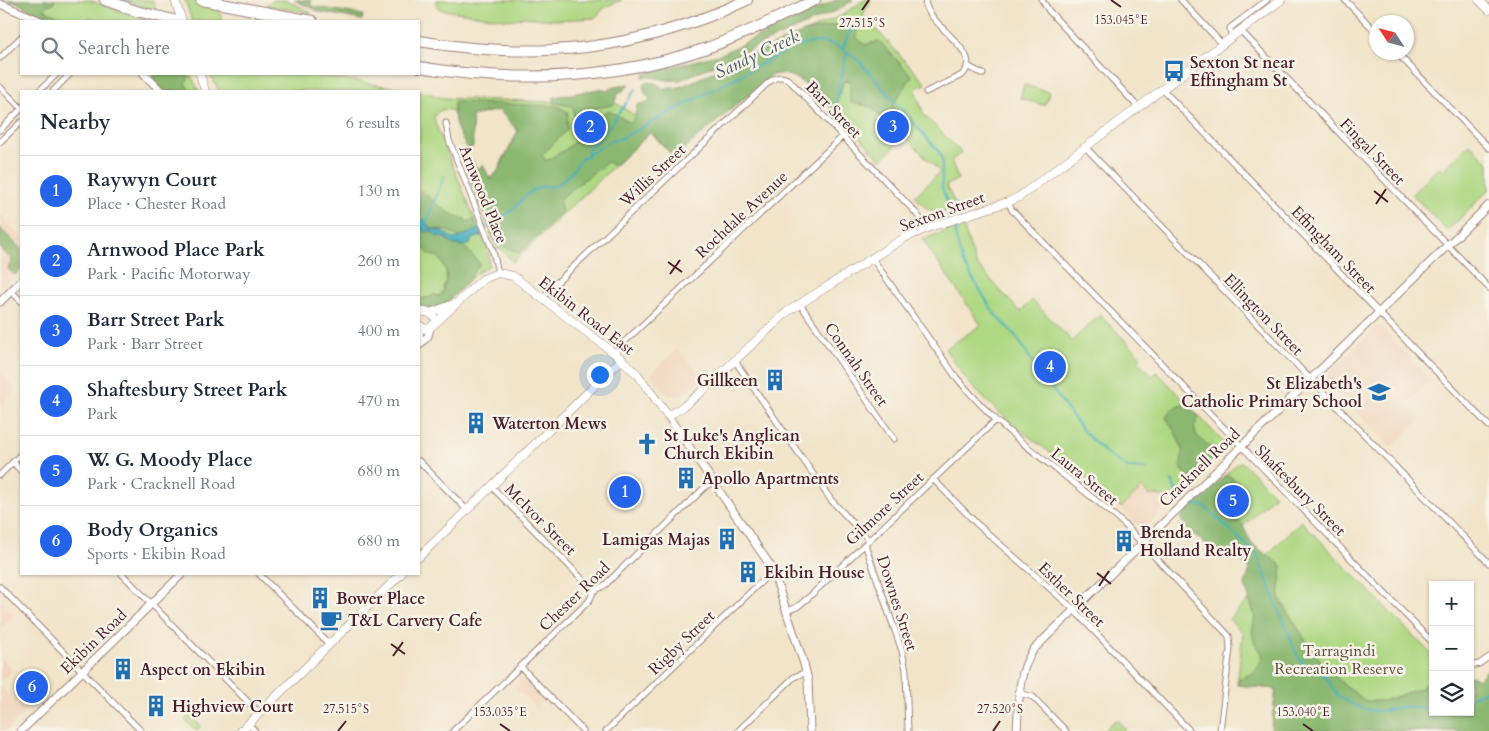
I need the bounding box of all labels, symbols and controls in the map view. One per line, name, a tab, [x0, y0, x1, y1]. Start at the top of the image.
text: 153.045°E	[1094, 12, 1148, 28]
text: 27.515°S	[839, 15, 885, 31]
north arrow	[1369, 15, 1414, 60]
search box	[20, 20, 420, 75]
water label: Sandy Creek	[711, 24, 804, 85]
icon: search	[38, 34, 66, 62]
text: Search here	[78, 35, 170, 61]
place label: Sexton St near Effingham St	[1190, 52, 1295, 92]
bus stop icon: Sexton St near Effingham St	[1161, 58, 1187, 84]
street label: Barr Street	[800, 76, 866, 143]
text: Nearby	[40, 108, 111, 137]
pin: 2	[574, 108, 606, 146]
pin: 3	[877, 108, 909, 146]
text: 6 results	[346, 112, 400, 134]
street label: Fingal Street	[1335, 113, 1410, 190]
street label: Willis Street	[614, 139, 691, 213]
street label: Arnwood Place	[453, 142, 513, 247]
street label: Rochdale Avenue	[691, 166, 793, 263]
text: Raywyn Court	[87, 167, 217, 193]
text: 1	[52, 180, 60, 202]
text: 130 m	[358, 180, 400, 202]
street label: Sexton Street	[897, 186, 988, 237]
text: Place · Chester Road	[87, 193, 226, 215]
street label: Effingham Street	[1286, 201, 1381, 298]
text: Arnwood Place Park	[87, 237, 265, 263]
text: 2	[52, 250, 60, 272]
text: 260 m	[358, 250, 400, 272]
text: Park · Pacific Motorway	[87, 263, 251, 285]
street label: Ellington Street	[1218, 269, 1308, 361]
street label: Ekibin Road East	[534, 271, 639, 360]
text: Barr Street Park	[87, 307, 225, 333]
street label: Connah Street	[819, 318, 893, 411]
text: 3	[52, 320, 60, 342]
text: 400 m	[358, 320, 400, 342]
text: Park · Barr Street	[87, 333, 203, 355]
pin: 4	[1034, 348, 1066, 386]
your location	[587, 362, 613, 388]
building icon: Gillkeen	[762, 367, 788, 393]
place label: Gillkeen	[697, 370, 759, 392]
place label: St Elizabeth's Catholic Primary School	[1181, 373, 1362, 413]
text: Shaftesbury Street Park	[87, 377, 288, 403]
school or university icon: St Elizabeth's Catholic Primary School	[1366, 379, 1392, 405]
text: 4	[52, 390, 60, 412]
text: 470 m	[358, 390, 400, 412]
text: Park	[87, 403, 118, 425]
building icon: Waterton Mews	[463, 410, 489, 436]
place label: Waterton Mews	[491, 413, 607, 435]
street label: Cracknell Road	[1154, 423, 1245, 512]
place label: St Luke's Anglican Church Ekibin	[664, 425, 801, 465]
church icon: St Luke's Anglican Church Ekibin	[634, 431, 660, 457]
street label: Shaftesbury Street	[1250, 440, 1351, 541]
street label: Laura Street	[1046, 443, 1123, 511]
text: W. G. Moody Place	[87, 447, 253, 473]
text: 5	[52, 460, 60, 482]
text: 680 m	[358, 460, 400, 482]
building icon: Apollo Apartments	[673, 465, 699, 491]
street label: Gilmore Street	[841, 467, 929, 551]
place label: Apollo Apartments	[702, 468, 839, 490]
text: Park · Cracknell Road	[87, 473, 235, 495]
pin: 1	[609, 473, 641, 511]
street label: McIvor Street	[500, 479, 581, 560]
pin: 5	[1217, 482, 1249, 520]
text: Body Organics	[87, 517, 218, 543]
place label: Brenda Holland Realty	[1140, 522, 1251, 562]
building icon: Lamigas Majas	[714, 526, 740, 552]
building icon: Brenda Holland Realty	[1111, 528, 1137, 554]
place label: Lamigas Majas	[602, 529, 710, 551]
text: 6	[52, 530, 60, 552]
text: 680 m	[358, 530, 400, 552]
text: Sports · Ekibin Road	[87, 543, 226, 565]
street label: Downes Street	[871, 553, 923, 654]
street label: Chester Road	[534, 557, 616, 636]
street label: Esther Street	[1033, 557, 1110, 632]
building icon: Ekibin House	[735, 559, 761, 585]
place label: Ekibin House	[764, 562, 865, 584]
map controls	[1429, 581, 1474, 716]
button: +	[1429, 581, 1474, 626]
building icon: Bower Place	[307, 585, 333, 611]
place label: Bower Place	[336, 588, 425, 610]
street label: Ekibin Road	[56, 604, 132, 679]
street label: Rigby Street	[644, 605, 720, 680]
cafe icon: T&L Carvery Cafe	[318, 607, 344, 633]
place label: T&L Carvery Cafe	[348, 610, 482, 632]
button: −	[1429, 626, 1474, 671]
park label: Tarragindi Recreation Reserve	[1274, 640, 1404, 680]
building icon: Aspect on Ekibin	[110, 656, 136, 682]
place label: Aspect on Ekibin	[140, 659, 266, 681]
pin: 6	[16, 668, 48, 706]
button: layers	[1429, 671, 1474, 716]
building icon: Highview Court	[143, 693, 169, 719]
place label: Highview Court	[172, 696, 293, 718]
text: 27.515°S	[323, 701, 369, 717]
text: 27.520°S	[977, 701, 1023, 717]
text: 153.035°E	[473, 704, 527, 720]
text: 153.040°E	[1276, 704, 1330, 720]

